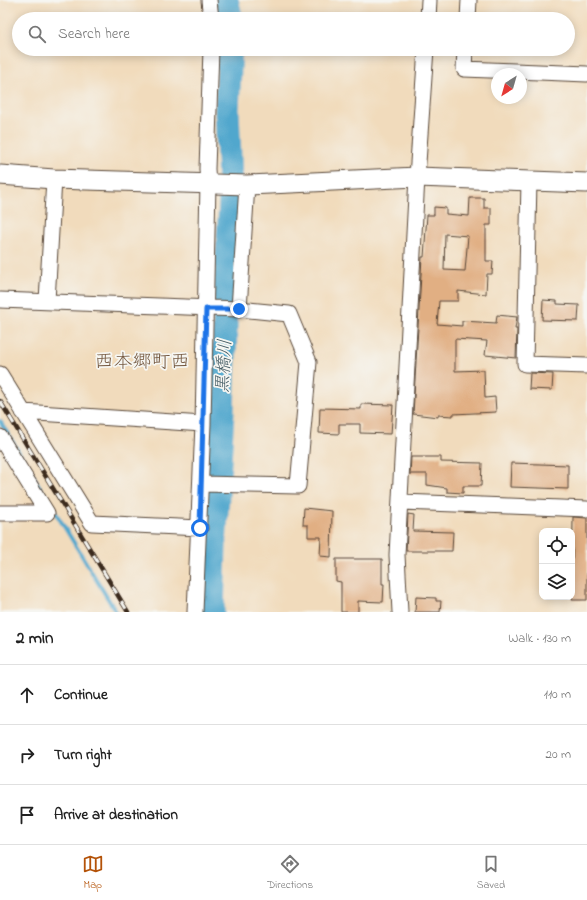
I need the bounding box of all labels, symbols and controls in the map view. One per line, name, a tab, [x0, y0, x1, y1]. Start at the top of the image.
search box	[12, 12, 575, 56]
icon: search	[26, 23, 48, 45]
text: Search here	[58, 23, 130, 45]
north arrow	[491, 68, 527, 104]
route end	[230, 300, 248, 318]
water label: 黒橋川	[211, 338, 239, 394]
district label: 西本郷町西	[94, 349, 190, 376]
route start	[191, 519, 209, 537]
map controls	[539, 528, 575, 600]
button: locate	[539, 528, 575, 564]
button: layers	[539, 564, 575, 600]
text: 2 min	[16, 626, 53, 651]
text: Walk · 130 m	[508, 629, 571, 648]
icon: ahead	[16, 684, 38, 706]
text: Continue	[54, 684, 108, 706]
text: 110 m	[544, 685, 571, 704]
icon: right	[16, 744, 38, 766]
text: Turn right	[54, 744, 112, 766]
text: 20 m	[546, 745, 571, 764]
icon: arrive	[16, 804, 38, 826]
text: Arrive at destination	[54, 804, 178, 826]
tab: Map	[82, 853, 104, 893]
tab: Directions	[267, 853, 313, 893]
tab: Saved	[477, 853, 505, 893]

